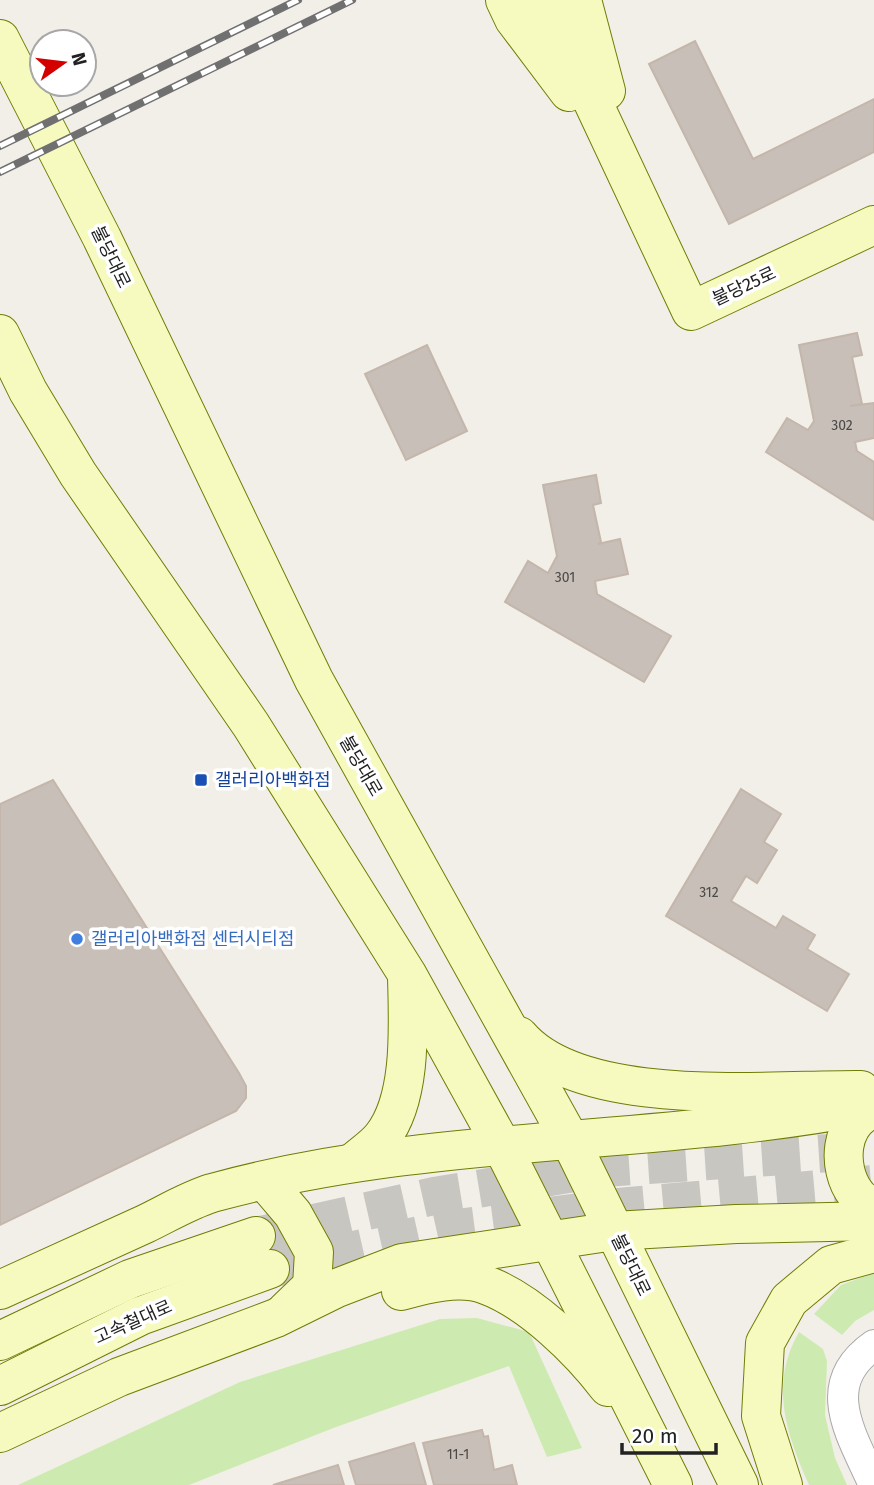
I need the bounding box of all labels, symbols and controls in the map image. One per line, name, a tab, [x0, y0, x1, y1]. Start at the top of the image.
north arrow	[28, 28, 98, 98]
text: N	[66, 50, 92, 68]
street label: 불당대로	[87, 222, 135, 292]
street label: 불당25로	[709, 262, 779, 310]
house number: 302	[831, 417, 853, 434]
house number: 301	[555, 569, 575, 586]
street label: 불당대로	[335, 732, 387, 800]
place label: 갤러리아백화점	[215, 769, 331, 791]
marker: 갤러리아백화점	[193, 772, 209, 788]
house number: 312	[699, 884, 719, 901]
place label: 갤러리아백화점 센터시티점	[91, 928, 295, 950]
marker: 갤러리아백화점 센터시티점	[69, 931, 85, 947]
street label: 불당대로	[607, 1230, 655, 1300]
street label: 고속철대로	[91, 1295, 175, 1349]
scale bar	[622, 1412, 716, 1456]
text: 20 m	[632, 1423, 678, 1449]
house number: 11-1	[447, 1446, 469, 1463]

